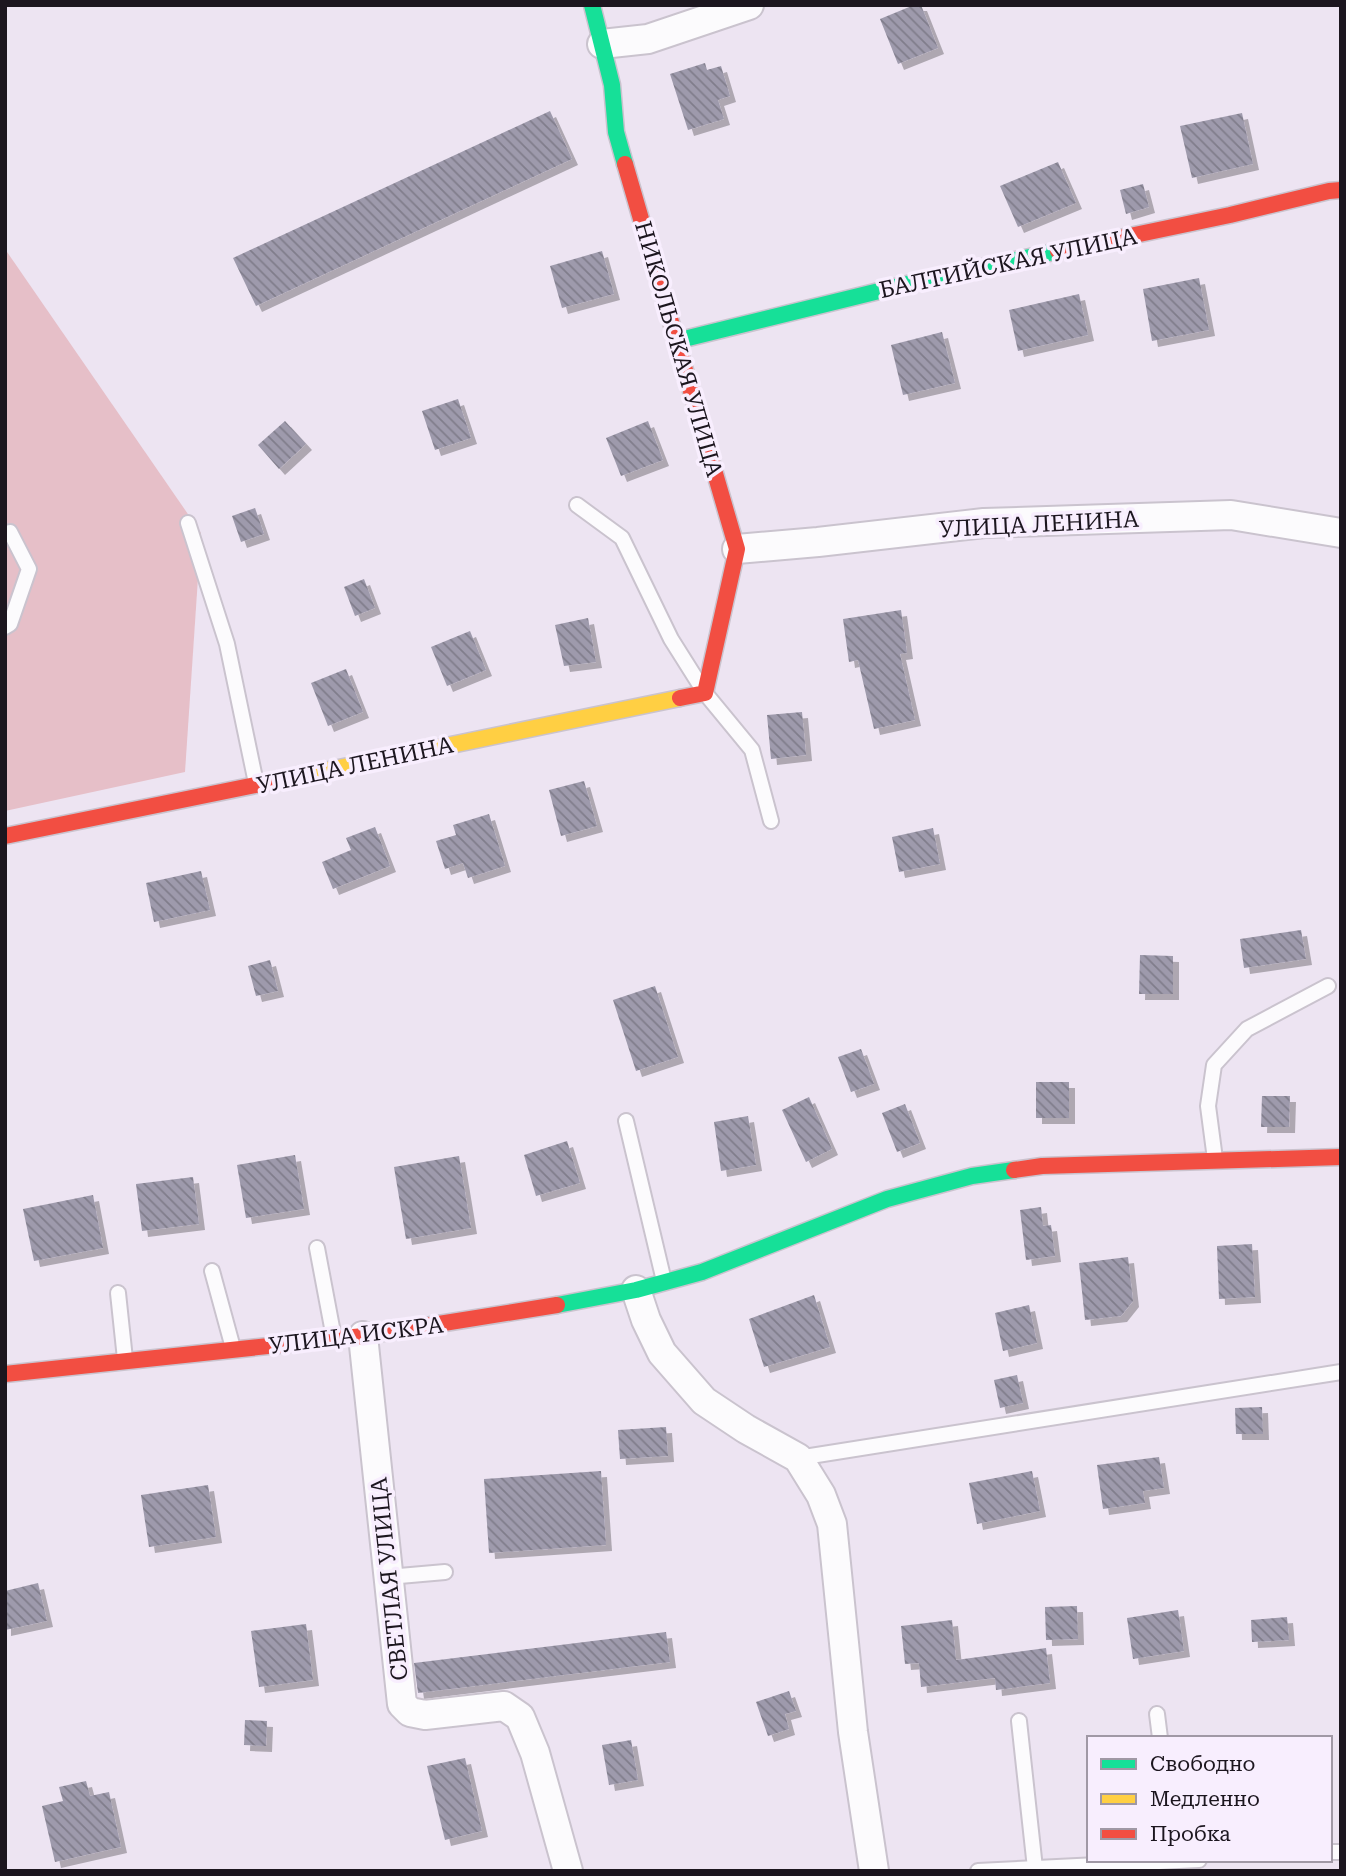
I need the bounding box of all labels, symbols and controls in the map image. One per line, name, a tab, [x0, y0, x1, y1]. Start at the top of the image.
street label: НИКОЛЬСКАЯ УЛИЦА	[629, 218, 728, 480]
street label: БАЛТИЙСКАЯ УЛИЦА	[877, 223, 1139, 304]
street label: УЛИЦА ЛЕНИНА	[938, 506, 1140, 543]
street label: УЛИЦА ЛЕНИНА	[254, 731, 456, 799]
street label: УЛИЦА ИСКРА	[267, 1311, 445, 1360]
street label: СВЕТЛАЯ УЛИЦА	[365, 1476, 414, 1682]
legend	[1087, 1736, 1332, 1862]
text: Свободно	[1150, 1752, 1256, 1776]
text: Медленно	[1150, 1787, 1260, 1811]
text: Пробка	[1150, 1822, 1231, 1846]

